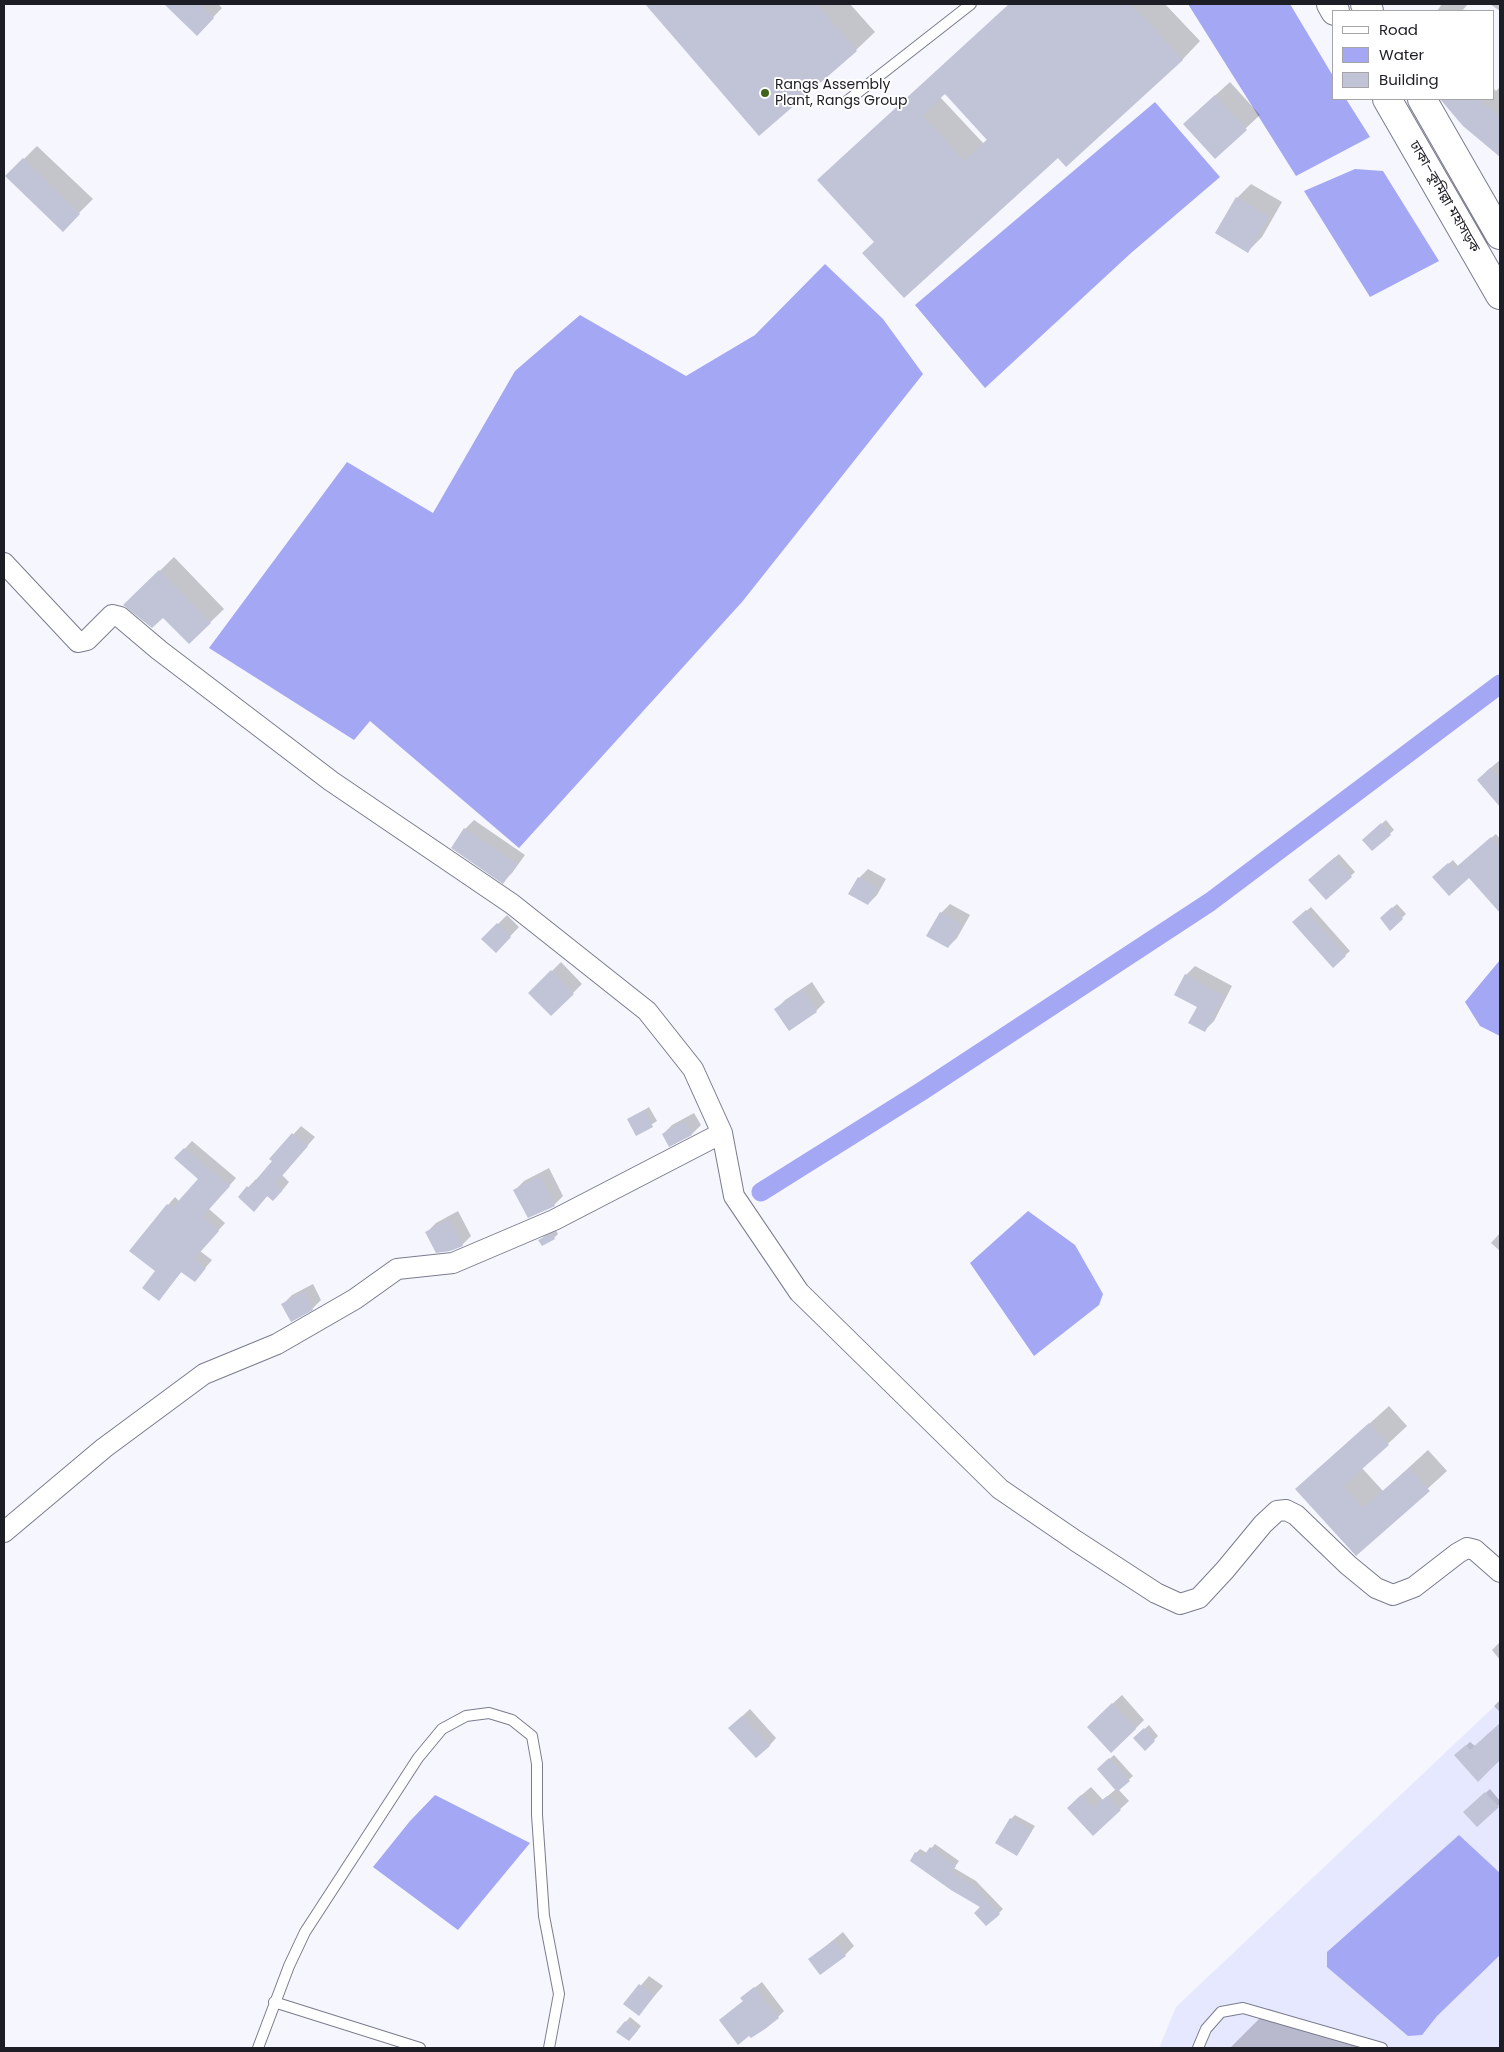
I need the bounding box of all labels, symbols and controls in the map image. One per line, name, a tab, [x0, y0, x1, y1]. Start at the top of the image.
legend	[1332, 10, 1494, 100]
text: Road	[1379, 19, 1418, 40]
text: Water	[1379, 44, 1424, 65]
text: Building	[1379, 69, 1439, 90]
place label: Rangs Assembly Plant, Rangs Group	[775, 77, 908, 110]
marker: Rangs Assembly Plant, Rangs Group	[759, 87, 771, 99]
street label: ঢাকা–কুমিল্লা মহাসড়ক	[1405, 138, 1483, 256]

